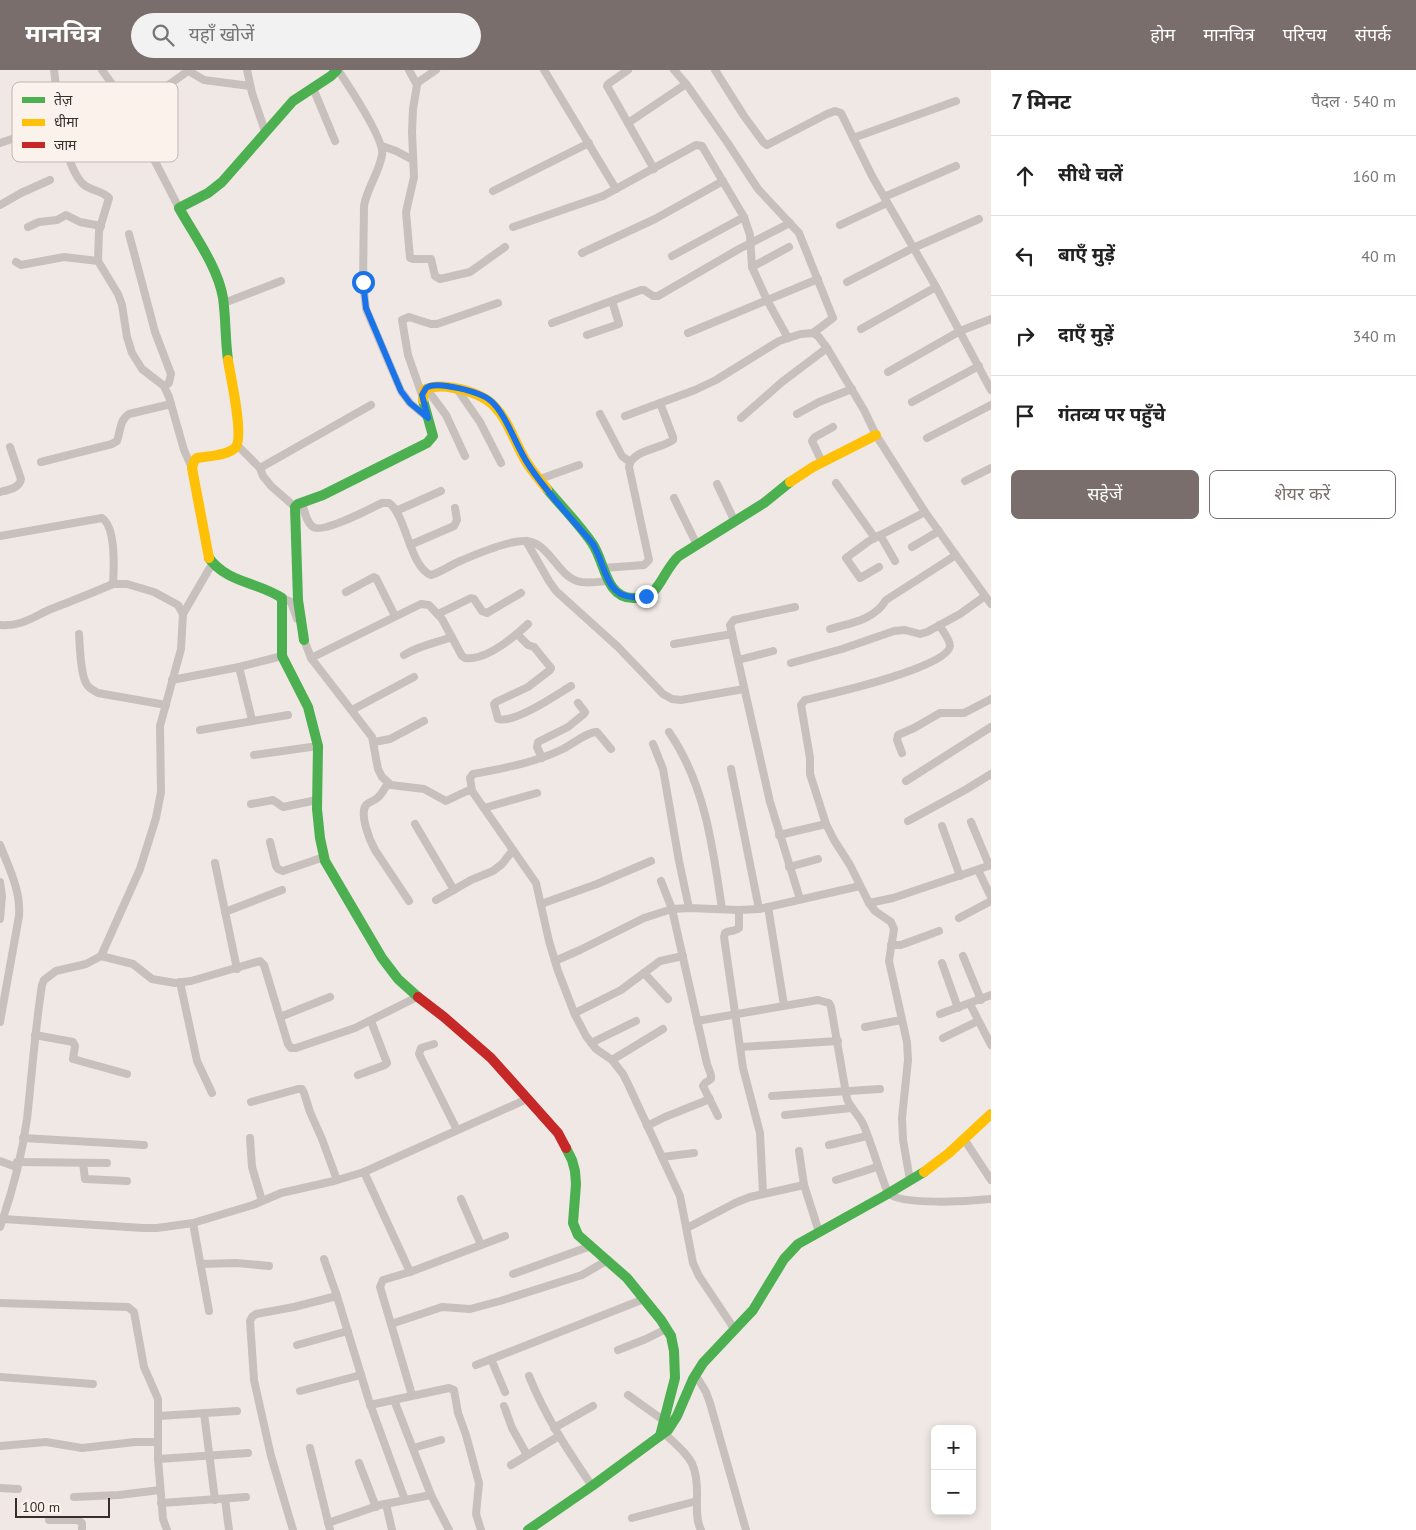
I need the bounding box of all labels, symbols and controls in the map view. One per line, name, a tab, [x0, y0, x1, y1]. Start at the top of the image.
search box	[131, 13, 481, 58]
text: मानचित्र	[25, 18, 101, 49]
icon: search	[149, 21, 177, 49]
text: यहाँ खोजें	[189, 22, 254, 46]
text: होम	[1150, 23, 1175, 46]
text: मानचित्र	[1203, 23, 1255, 46]
text: परिचय	[1283, 23, 1327, 46]
text: संपर्क	[1355, 23, 1391, 46]
legend	[12, 82, 178, 162]
text: 7 मिनट	[1011, 88, 1071, 115]
text: तेज़	[54, 91, 73, 109]
text: पैदल · 540 m	[1311, 91, 1396, 111]
text: धीमा	[54, 113, 79, 131]
text: जाम	[54, 136, 77, 154]
icon: ahead	[1011, 162, 1039, 190]
text: सीधे चलें	[1058, 162, 1123, 186]
text: 160 m	[1353, 166, 1396, 186]
icon: left	[1011, 242, 1039, 270]
text: बाएँ मुड़ें	[1058, 242, 1115, 266]
text: 40 m	[1361, 246, 1396, 266]
route start	[352, 271, 375, 294]
icon: right	[1011, 322, 1039, 350]
text: दाएँ मुड़ें	[1058, 322, 1114, 346]
text: 340 m	[1353, 326, 1396, 346]
icon: arrive	[1011, 402, 1039, 430]
text: गंतव्य पर पहुँचे	[1058, 402, 1165, 426]
button: सहेजें	[1011, 470, 1199, 519]
button: शेयर करें	[1209, 470, 1396, 519]
route end	[635, 585, 658, 608]
map controls	[931, 1425, 976, 1515]
button: +	[931, 1425, 976, 1470]
button: −	[931, 1470, 976, 1515]
scale bar	[15, 1495, 110, 1518]
text: 100 m	[22, 1498, 60, 1516]

